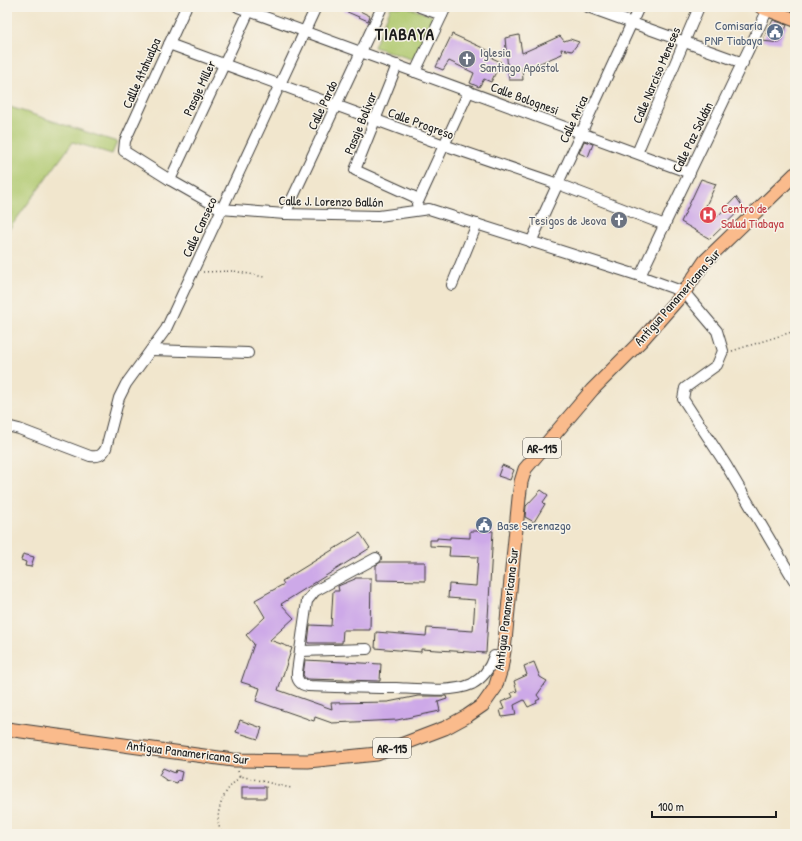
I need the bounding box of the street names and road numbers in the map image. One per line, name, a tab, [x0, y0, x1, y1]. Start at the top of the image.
street label: Calle Narciso Meneses	[628, 24, 684, 126]
street label: Callle Atahualpa	[117, 35, 165, 111]
street label: Pasaje Miller	[178, 57, 220, 119]
street label: Calle Pardo	[303, 77, 341, 133]
street label: Calle Bolognesi	[488, 77, 562, 119]
street label: Pasaje Bolívar	[339, 89, 381, 157]
street label: Calle Arica	[554, 92, 592, 146]
street label: Calle Paz Soldán	[667, 99, 717, 175]
street label: Calle Progreso	[386, 103, 456, 143]
street label: Calle J. Lorenzo Ballón	[278, 191, 384, 211]
street label: Calle Canseco	[177, 194, 221, 260]
street label: Antigua Panamericana Sur	[630, 245, 724, 349]
road number: AR-115	[523, 438, 561, 458]
street label: Antigua Panamericana Sur	[490, 547, 522, 671]
street label: Antigua Panamericana Sur	[126, 736, 250, 768]
road number: AR-115	[373, 738, 411, 758]

